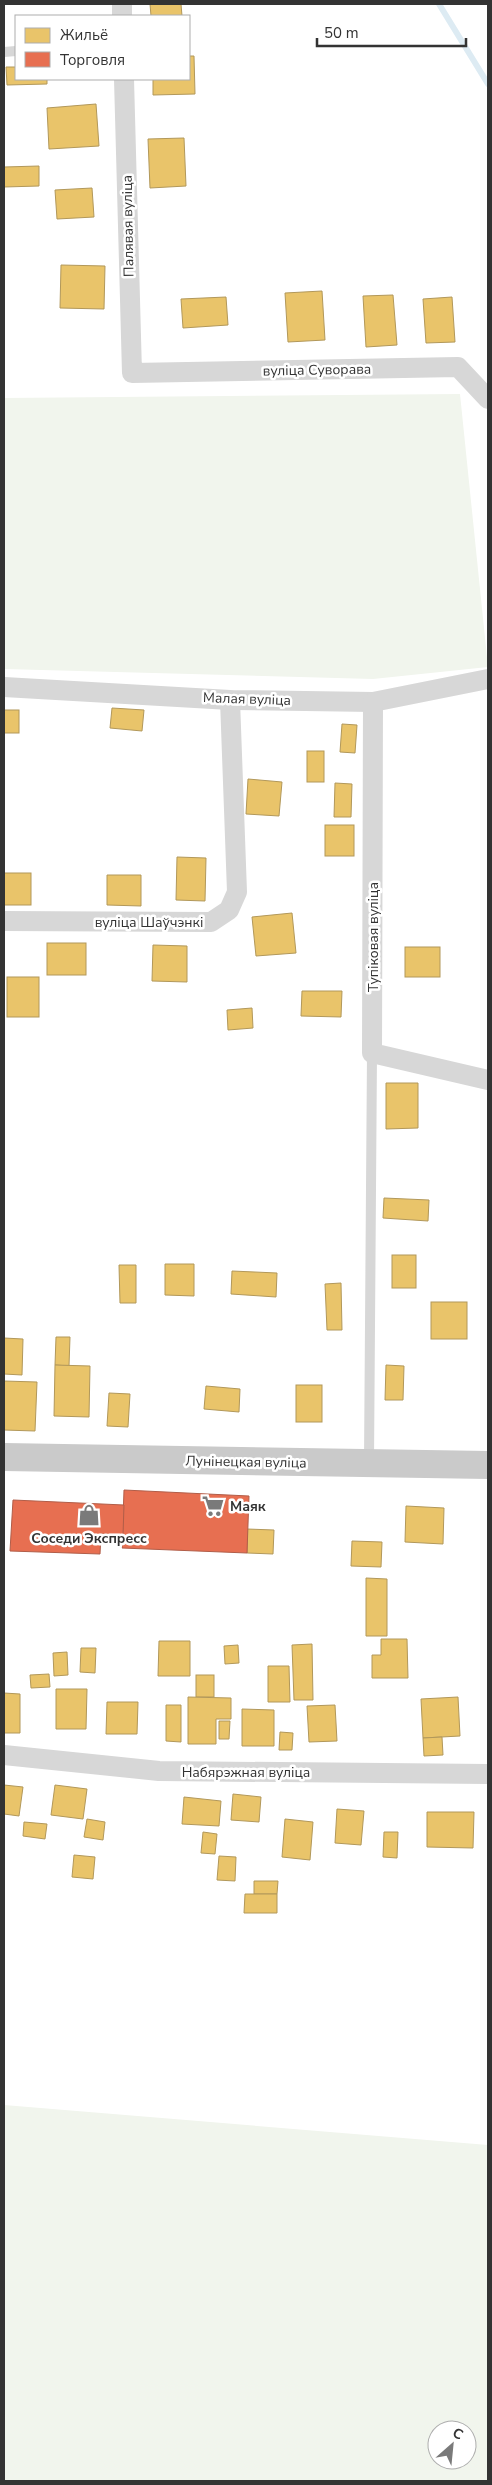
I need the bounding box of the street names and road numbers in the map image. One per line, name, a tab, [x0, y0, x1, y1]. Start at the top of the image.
street label: Палявая вуліца	[118, 175, 138, 277]
street label: вуліца Суворава	[262, 360, 372, 380]
street label: Малая вуліца	[203, 688, 291, 710]
street label: Тупіковая вуліца	[364, 882, 383, 992]
street label: вуліца Шаўчэнкі	[95, 913, 203, 932]
street label: Лунінецкая вуліца	[185, 1451, 307, 1473]
street label: Набярэжная вуліца	[182, 1763, 310, 1782]

